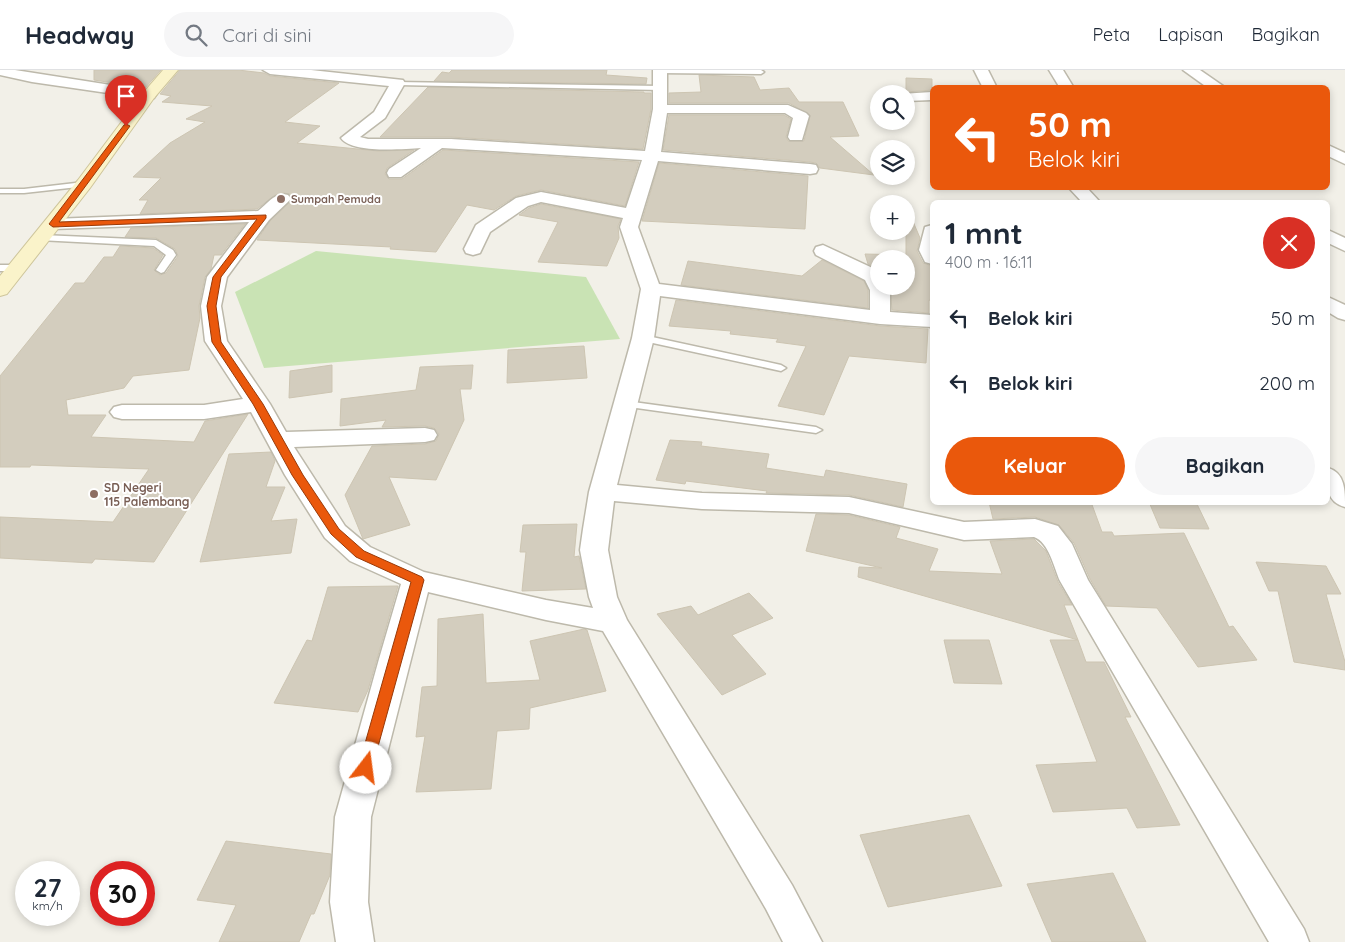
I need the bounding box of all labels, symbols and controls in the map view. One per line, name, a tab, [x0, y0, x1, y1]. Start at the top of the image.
search box	[164, 12, 514, 57]
text: Headway	[25, 20, 134, 50]
icon: search	[182, 21, 210, 49]
text: Cari di sini	[222, 23, 312, 47]
text: Peta	[1093, 23, 1130, 46]
text: Lapisan	[1158, 23, 1223, 46]
text: Bagikan	[1251, 23, 1320, 46]
pin	[105, 75, 147, 126]
icon: arrive	[112, 82, 140, 110]
map controls	[870, 85, 915, 295]
button: search	[870, 85, 915, 130]
text: 50 m	[1028, 102, 1112, 146]
icon: left	[945, 105, 1010, 170]
button: layers	[870, 140, 915, 185]
text: Belok kiri	[1028, 145, 1120, 173]
place label: Sumpah Pemuda	[291, 192, 381, 206]
marker: Sumpah Pemuda	[275, 193, 287, 205]
button: +	[870, 195, 915, 240]
text: 1 mnt	[945, 214, 1023, 252]
button: close	[1263, 217, 1315, 269]
button: −	[870, 250, 915, 295]
text: 400 m · 16:11	[945, 252, 1033, 272]
icon: left	[945, 304, 973, 332]
text: Belok kiri	[988, 306, 1073, 330]
text: 50 m	[1271, 306, 1315, 330]
icon: left	[945, 369, 973, 397]
text: Belok kiri	[988, 371, 1073, 395]
text: 200 m	[1259, 371, 1315, 395]
button: Keluar	[945, 437, 1125, 495]
button: Bagikan	[1135, 437, 1315, 495]
place label: SD Negeri 115 Palembang	[104, 480, 189, 509]
marker: SD Negeri 115 Palembang	[88, 488, 100, 500]
position arrow	[339, 741, 391, 793]
speed limit sign: 30	[90, 861, 155, 926]
text: 27	[34, 872, 61, 903]
text: km/h	[32, 898, 63, 913]

